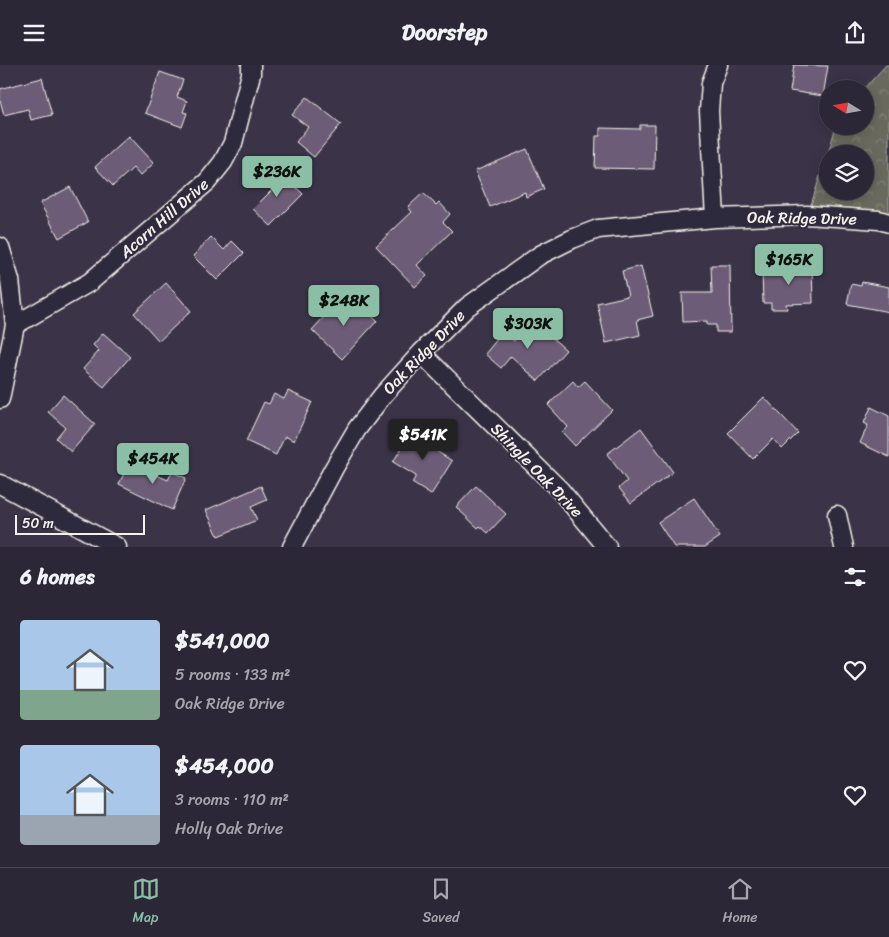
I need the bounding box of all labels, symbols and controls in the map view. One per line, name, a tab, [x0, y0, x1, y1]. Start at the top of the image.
text: Doorstep	[402, 13, 487, 52]
icon: menu	[20, 19, 48, 47]
icon: share	[841, 19, 869, 47]
north arrow	[819, 80, 874, 135]
map controls	[819, 80, 874, 200]
button: layers	[819, 145, 874, 200]
pin: $236K	[242, 155, 312, 198]
text: $236K	[253, 157, 301, 186]
street label: Acorn Hill Drive	[112, 171, 215, 266]
street label: Oak Ridge Drive	[747, 203, 857, 233]
pin: $165K	[754, 243, 824, 286]
text: $165K	[766, 245, 812, 274]
pin: $248K	[309, 285, 379, 327]
text: $248K	[319, 286, 369, 315]
street label: Oak Ridge Drive	[375, 302, 473, 402]
pin: $303K	[493, 307, 563, 350]
text: $303K	[504, 309, 552, 338]
street label: Shingle Oak Drive	[484, 415, 590, 525]
pin: $541K	[388, 419, 458, 461]
text: $541K	[399, 420, 447, 449]
pin: $454K	[118, 443, 188, 485]
text: $454K	[128, 444, 178, 473]
text: 50 m	[22, 511, 54, 536]
scale bar	[15, 512, 145, 535]
text: 6 homes	[20, 558, 95, 596]
icon: filters	[841, 563, 869, 591]
text: $541,000	[175, 622, 270, 660]
icon: home	[60, 640, 120, 700]
icon: heart	[841, 656, 869, 684]
text: 5 rooms · 133 m²	[175, 660, 290, 689]
text: Oak Ridge Drive	[175, 689, 285, 718]
text: $454,000	[175, 747, 274, 785]
icon: home	[60, 765, 120, 825]
icon: heart	[841, 781, 869, 809]
text: 3 rooms · 110 m²	[175, 785, 289, 814]
text: Holly Oak Drive	[175, 814, 283, 843]
tab: Map	[132, 875, 160, 930]
tab: Saved	[423, 875, 459, 930]
tab: Home	[722, 875, 757, 930]

